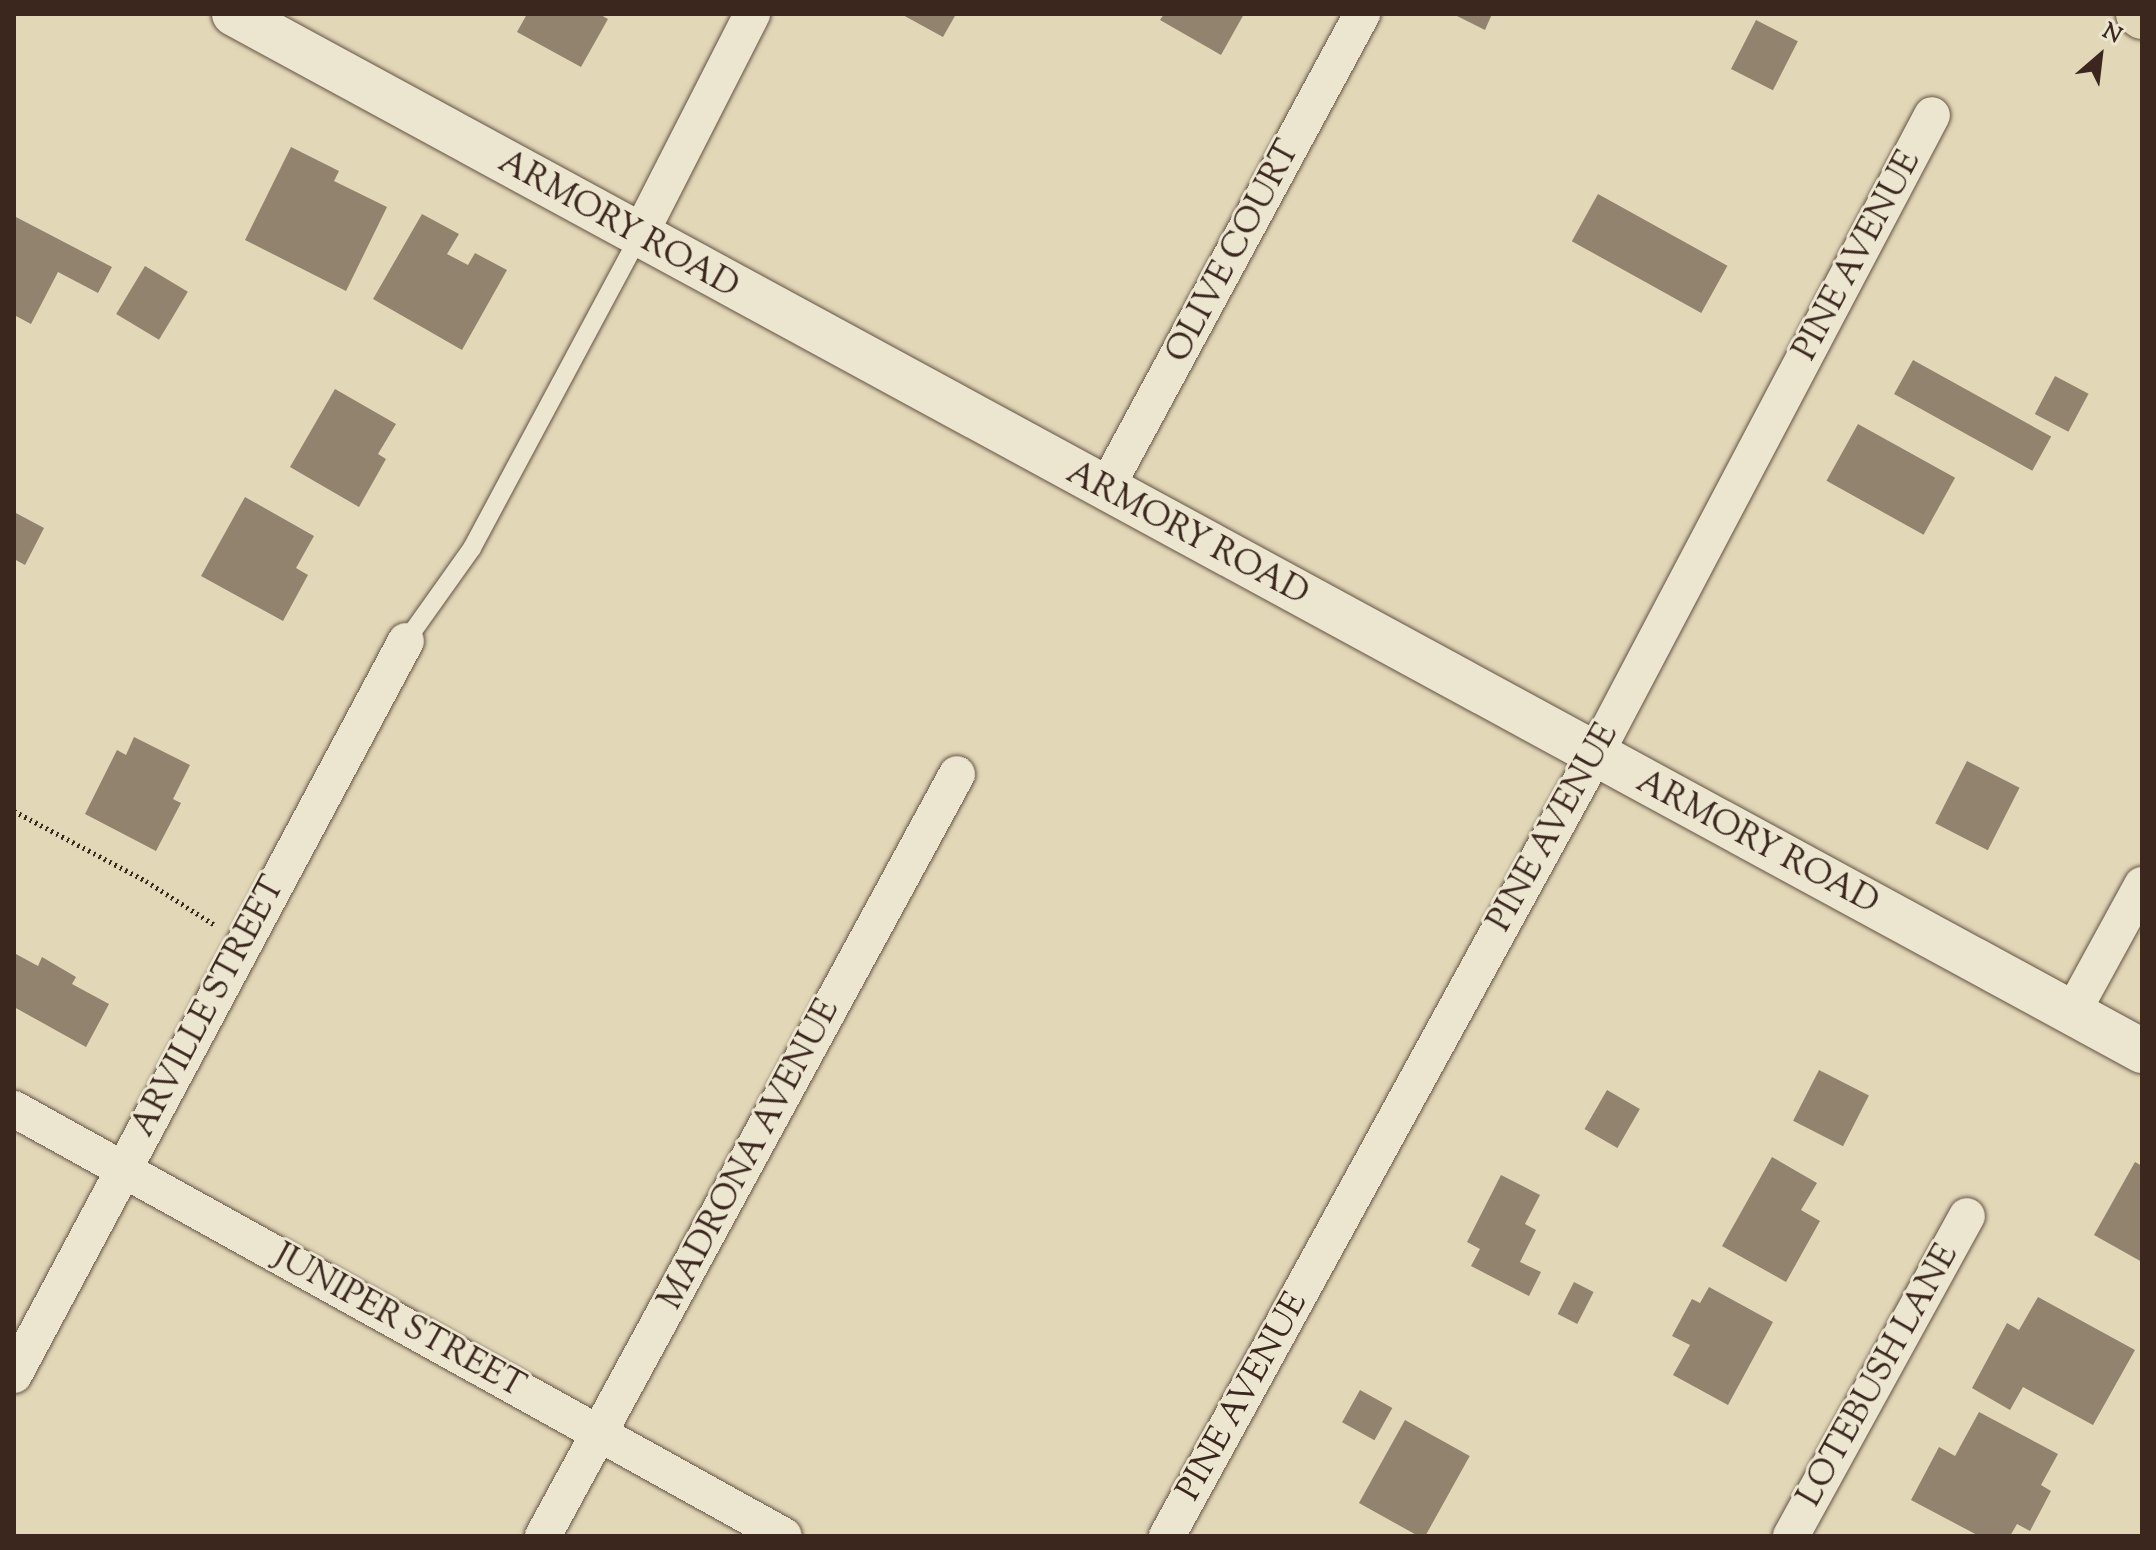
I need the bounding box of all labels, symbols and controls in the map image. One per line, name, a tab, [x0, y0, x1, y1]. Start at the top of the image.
north arrow	[2060, 16, 2140, 96]
text: N	[2096, 17, 2127, 53]
street label: OLIVE COURT	[1158, 134, 1310, 370]
street label: ARMORY ROAD	[491, 142, 745, 308]
street label: PINE AVENUE	[1786, 144, 1930, 368]
street label: ARMORY ROAD	[1059, 453, 1315, 615]
street label: PINE AVENUE	[1480, 717, 1628, 939]
street label: ARMORY ROAD	[1629, 762, 1885, 924]
street label: ARVILLE STREET	[123, 870, 295, 1144]
street label: MADRONA AVENUE	[651, 993, 849, 1317]
street label: JUNIPER STREET	[266, 1236, 532, 1408]
street label: LOTEBUSH LANE	[1790, 1238, 1968, 1514]
street label: PINE AVENUE	[1169, 1286, 1317, 1508]

